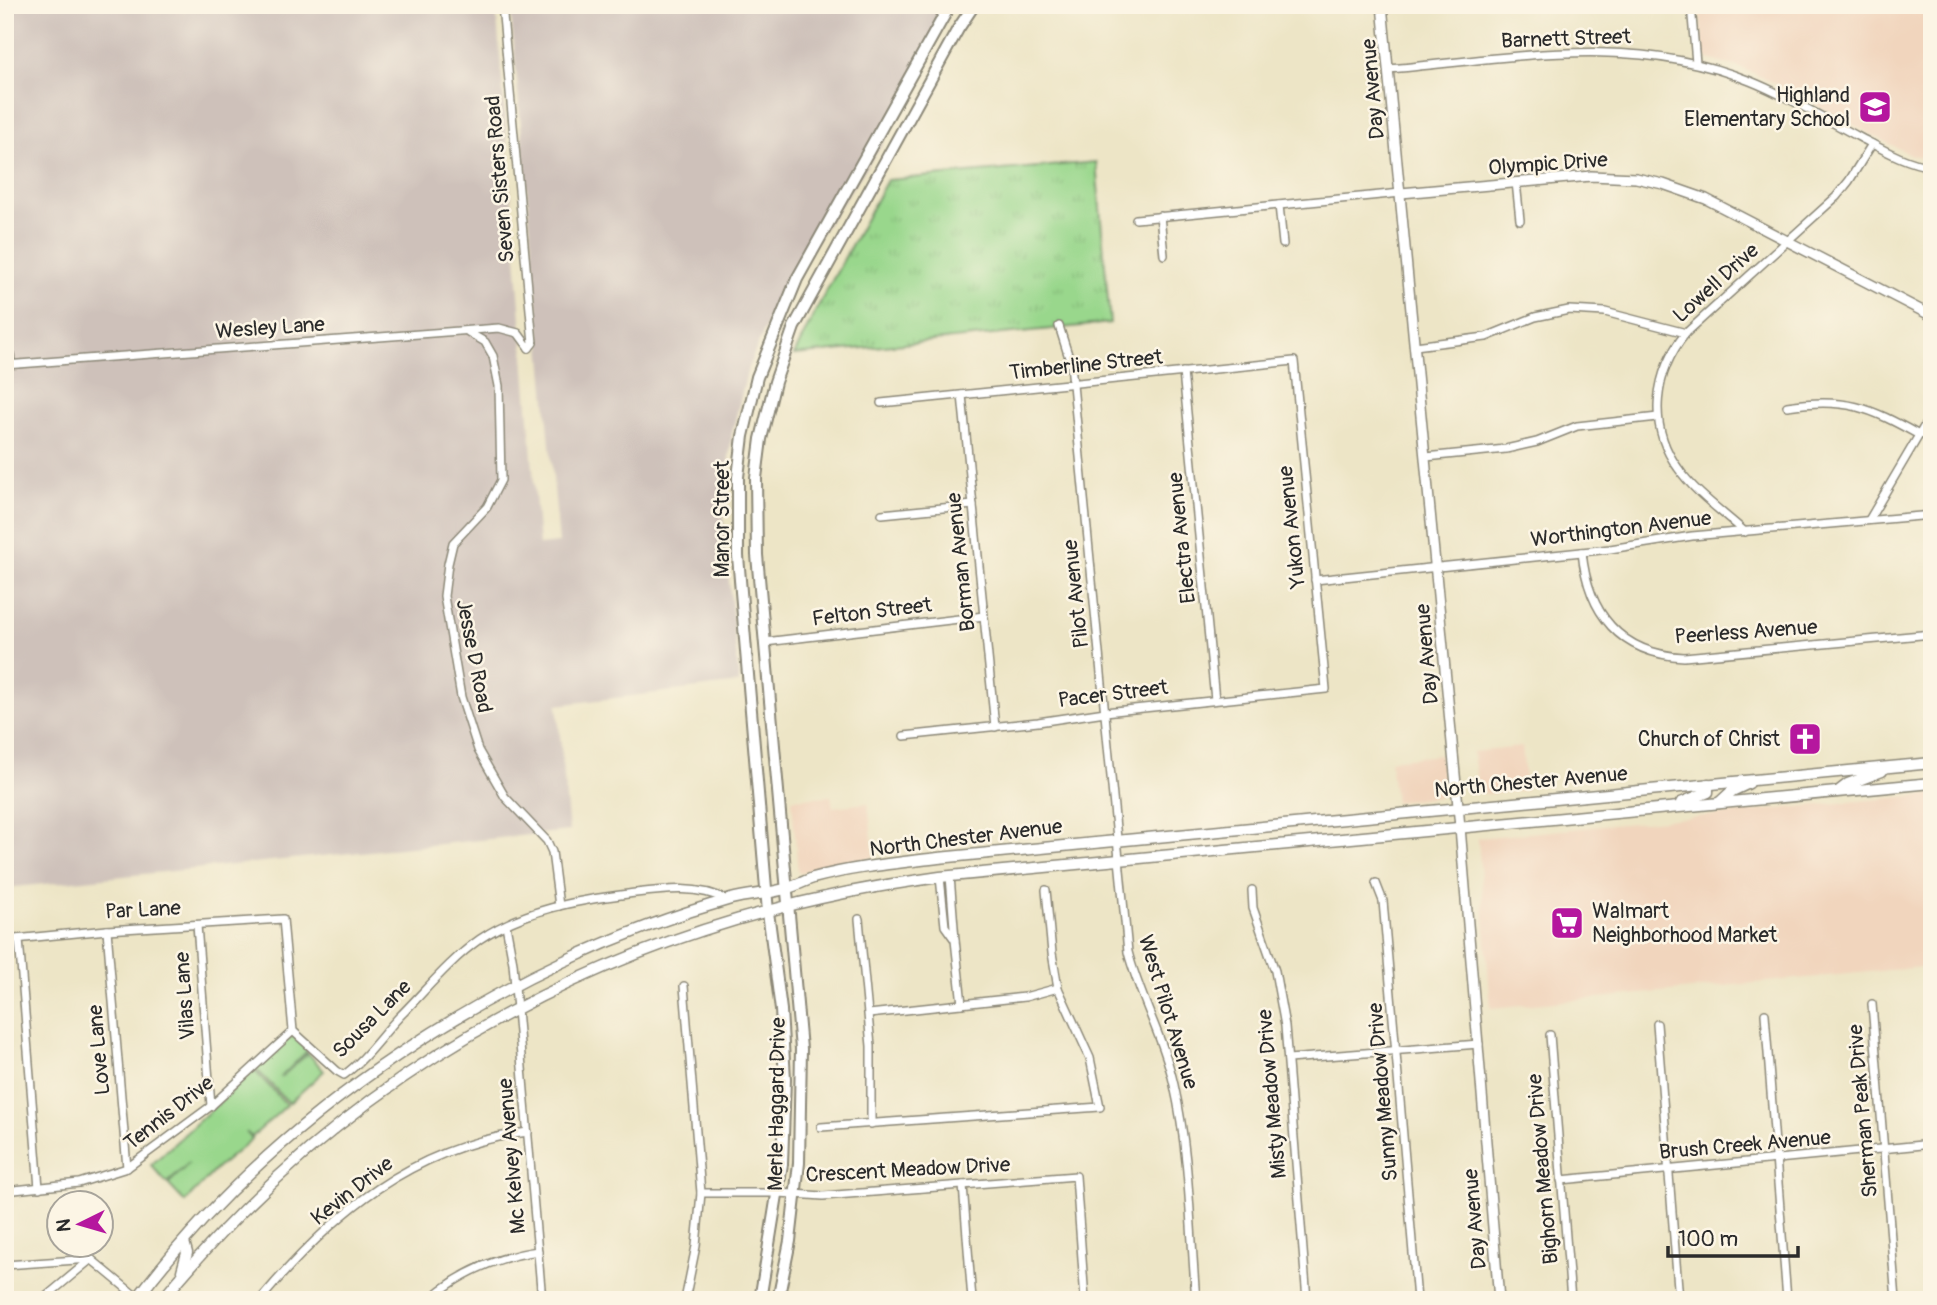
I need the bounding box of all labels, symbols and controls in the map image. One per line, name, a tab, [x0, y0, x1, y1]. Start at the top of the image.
street label: Barnett Street	[1501, 23, 1632, 55]
street label: Day Avenue	[1355, 37, 1391, 140]
place label: Highland Elementary School	[1684, 82, 1850, 133]
school or university icon: Highland Elementary School	[1856, 88, 1894, 126]
street label: Seven Sisters Road	[479, 94, 521, 264]
street label: Olympic Drive	[1487, 146, 1609, 182]
street label: Lowell Drive	[1667, 237, 1765, 329]
street label: Wesley Lane	[214, 311, 326, 345]
street label: Timberline Street	[1008, 343, 1165, 386]
street label: Manor Street	[709, 460, 736, 577]
street label: Yukon Avenue	[1272, 464, 1312, 591]
street label: Electra Avenue	[1162, 470, 1202, 605]
street label: Borman Avenue	[940, 491, 982, 633]
street label: Worthington Avenue	[1529, 504, 1713, 553]
street label: Pilot Avenue	[1057, 538, 1095, 650]
street label: Felton Street	[811, 591, 934, 633]
street label: Jesse D Road	[450, 597, 498, 715]
street label: Day Avenue	[1409, 602, 1445, 705]
street label: Peerless Avenue	[1674, 613, 1819, 650]
street label: Pacer Street	[1056, 674, 1170, 714]
church icon: Church of Christ	[1786, 720, 1824, 758]
place label: Church of Christ	[1638, 726, 1781, 753]
street label: North Chester Avenue	[1433, 760, 1629, 804]
street label: North Chester Avenue	[868, 813, 1064, 863]
street label: Par Lane	[104, 895, 182, 925]
place label: Walmart Neighborhood Market	[1592, 898, 1778, 949]
supermarket icon: Walmart Neighborhood Market	[1548, 904, 1586, 942]
street label: West Pilot Avenue	[1132, 932, 1204, 1093]
street label: Vilas Lane	[168, 950, 202, 1041]
street label: Sousa Lane	[327, 973, 418, 1064]
street label: Sunny Meadow Drive	[1362, 1001, 1404, 1183]
street label: Love Lane	[82, 1003, 116, 1096]
street label: Misty Meadow Drive	[1251, 1008, 1293, 1180]
street label: Merle Haggard Drive	[762, 1016, 792, 1191]
street label: Sherman Peak Drive	[1842, 1022, 1884, 1199]
street label: Tennis Drive	[119, 1069, 220, 1156]
street label: Bighorn Meadow Drive	[1521, 1072, 1565, 1265]
street label: Mc Kelvey Avenue	[492, 1076, 532, 1235]
street label: Brush Creek Avenue	[1658, 1124, 1833, 1166]
street label: Kevin Drive	[305, 1150, 399, 1232]
street label: Crescent Meadow Drive	[805, 1151, 1012, 1189]
street label: Day Avenue	[1457, 1167, 1493, 1270]
north arrow	[46, 1190, 116, 1260]
scale bar	[1668, 1214, 1797, 1258]
text: N	[52, 1218, 77, 1233]
text: 100 m	[1678, 1226, 1738, 1253]

